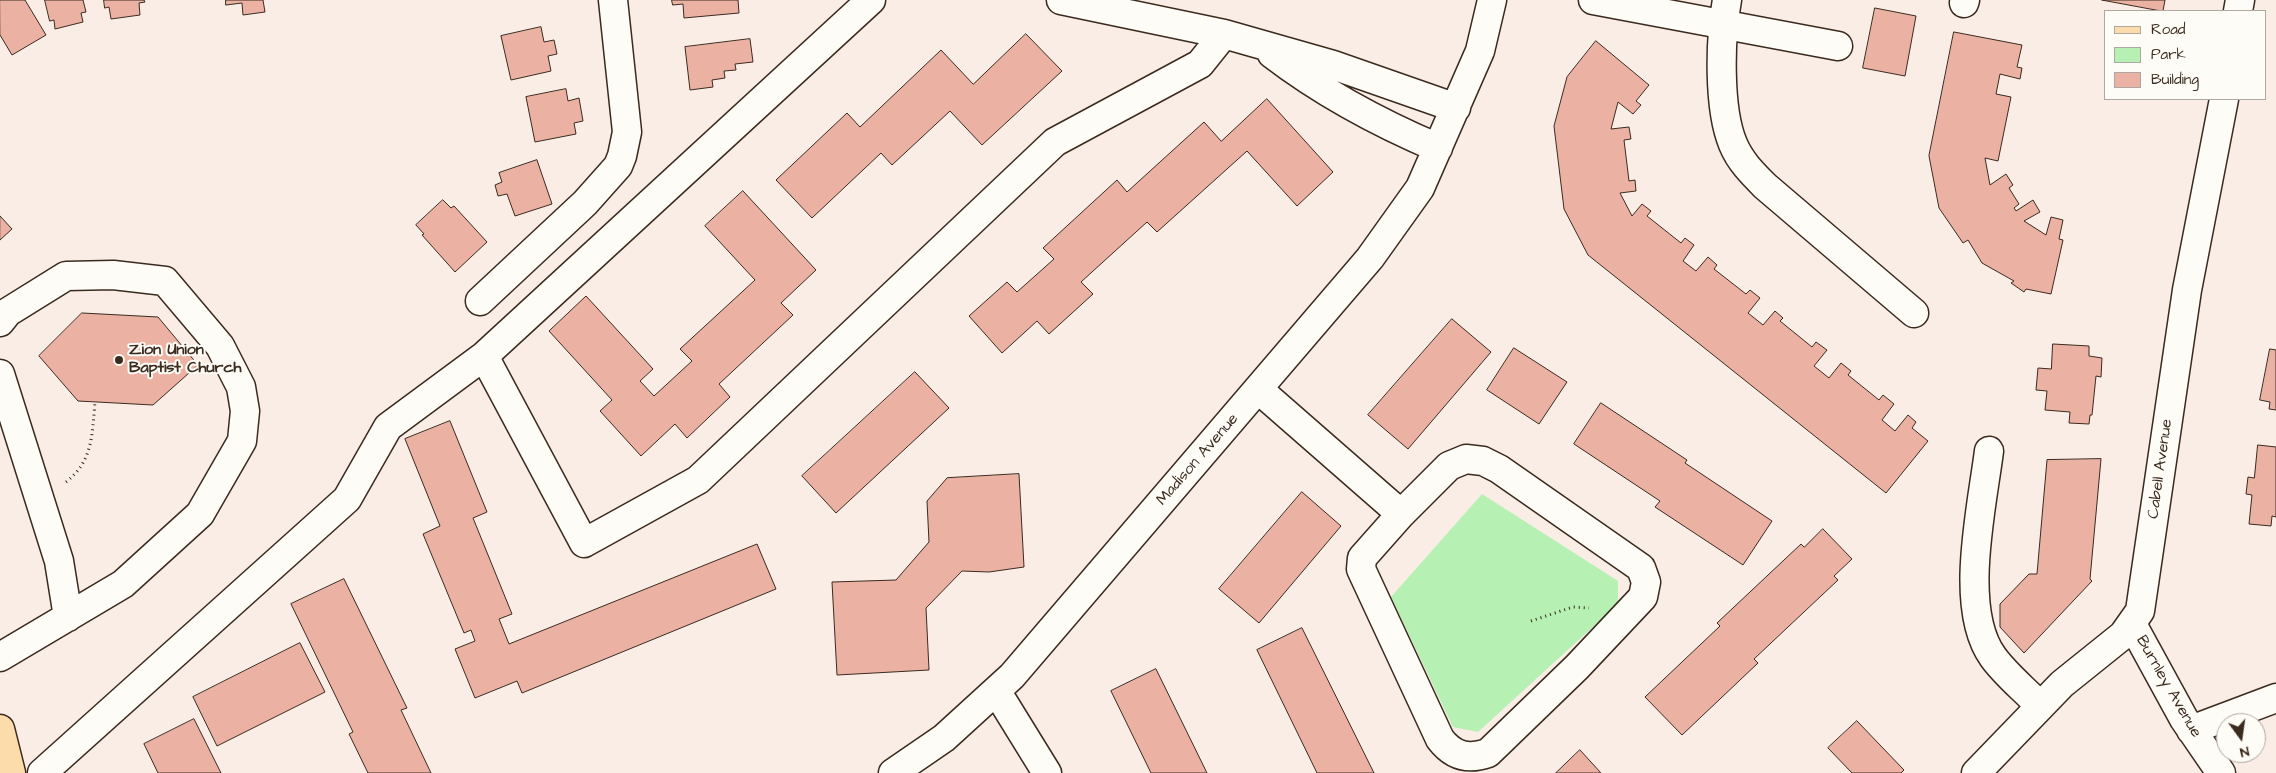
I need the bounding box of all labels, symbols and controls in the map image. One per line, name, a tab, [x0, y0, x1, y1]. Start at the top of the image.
legend	[2104, 10, 2266, 100]
text: Road	[2151, 19, 2185, 40]
text: Park	[2151, 44, 2186, 65]
text: Building	[2151, 69, 2199, 90]
place label: Zion Union Baptist Church	[129, 341, 241, 379]
marker: Zion Union Baptist Church	[113, 354, 125, 366]
street label: Madison Avenue	[1153, 410, 1243, 510]
street label: Cabell Avenue	[2144, 418, 2178, 520]
street label: Burnley Avenue	[2131, 633, 2205, 741]
north arrow	[2216, 713, 2266, 763]
text: N	[2238, 741, 2251, 762]

